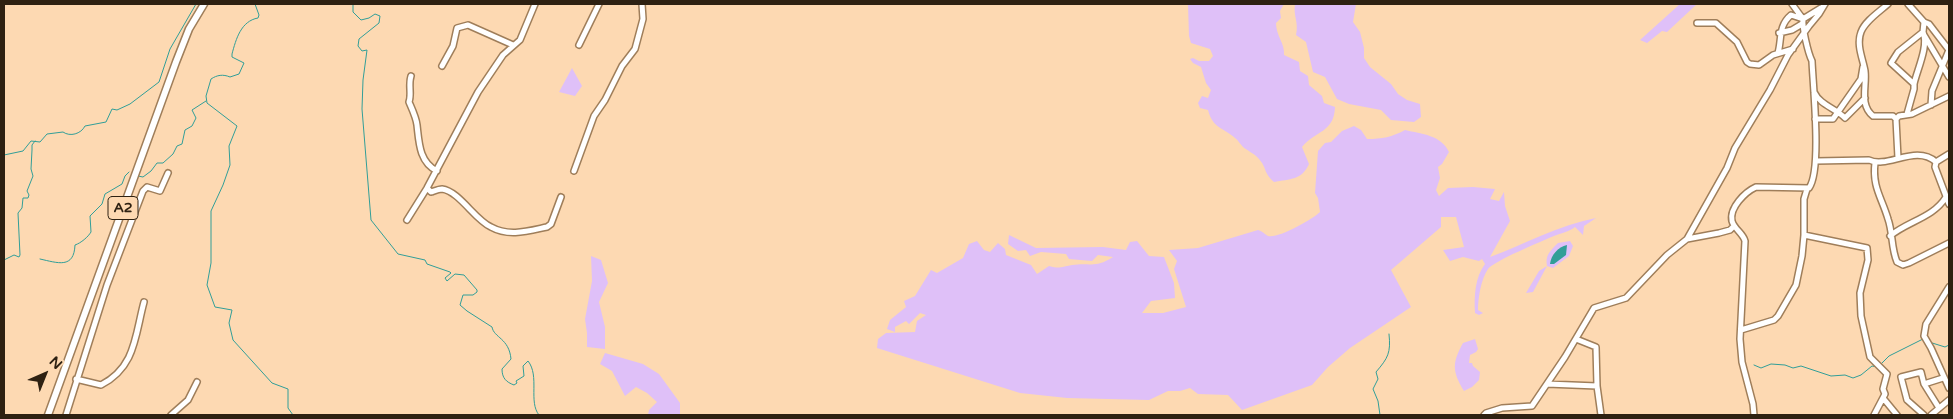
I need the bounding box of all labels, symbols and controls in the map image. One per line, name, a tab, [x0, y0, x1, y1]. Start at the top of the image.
road number: A2	[108, 197, 138, 220]
north arrow	[20, 349, 70, 399]
text: N	[46, 353, 66, 373]

